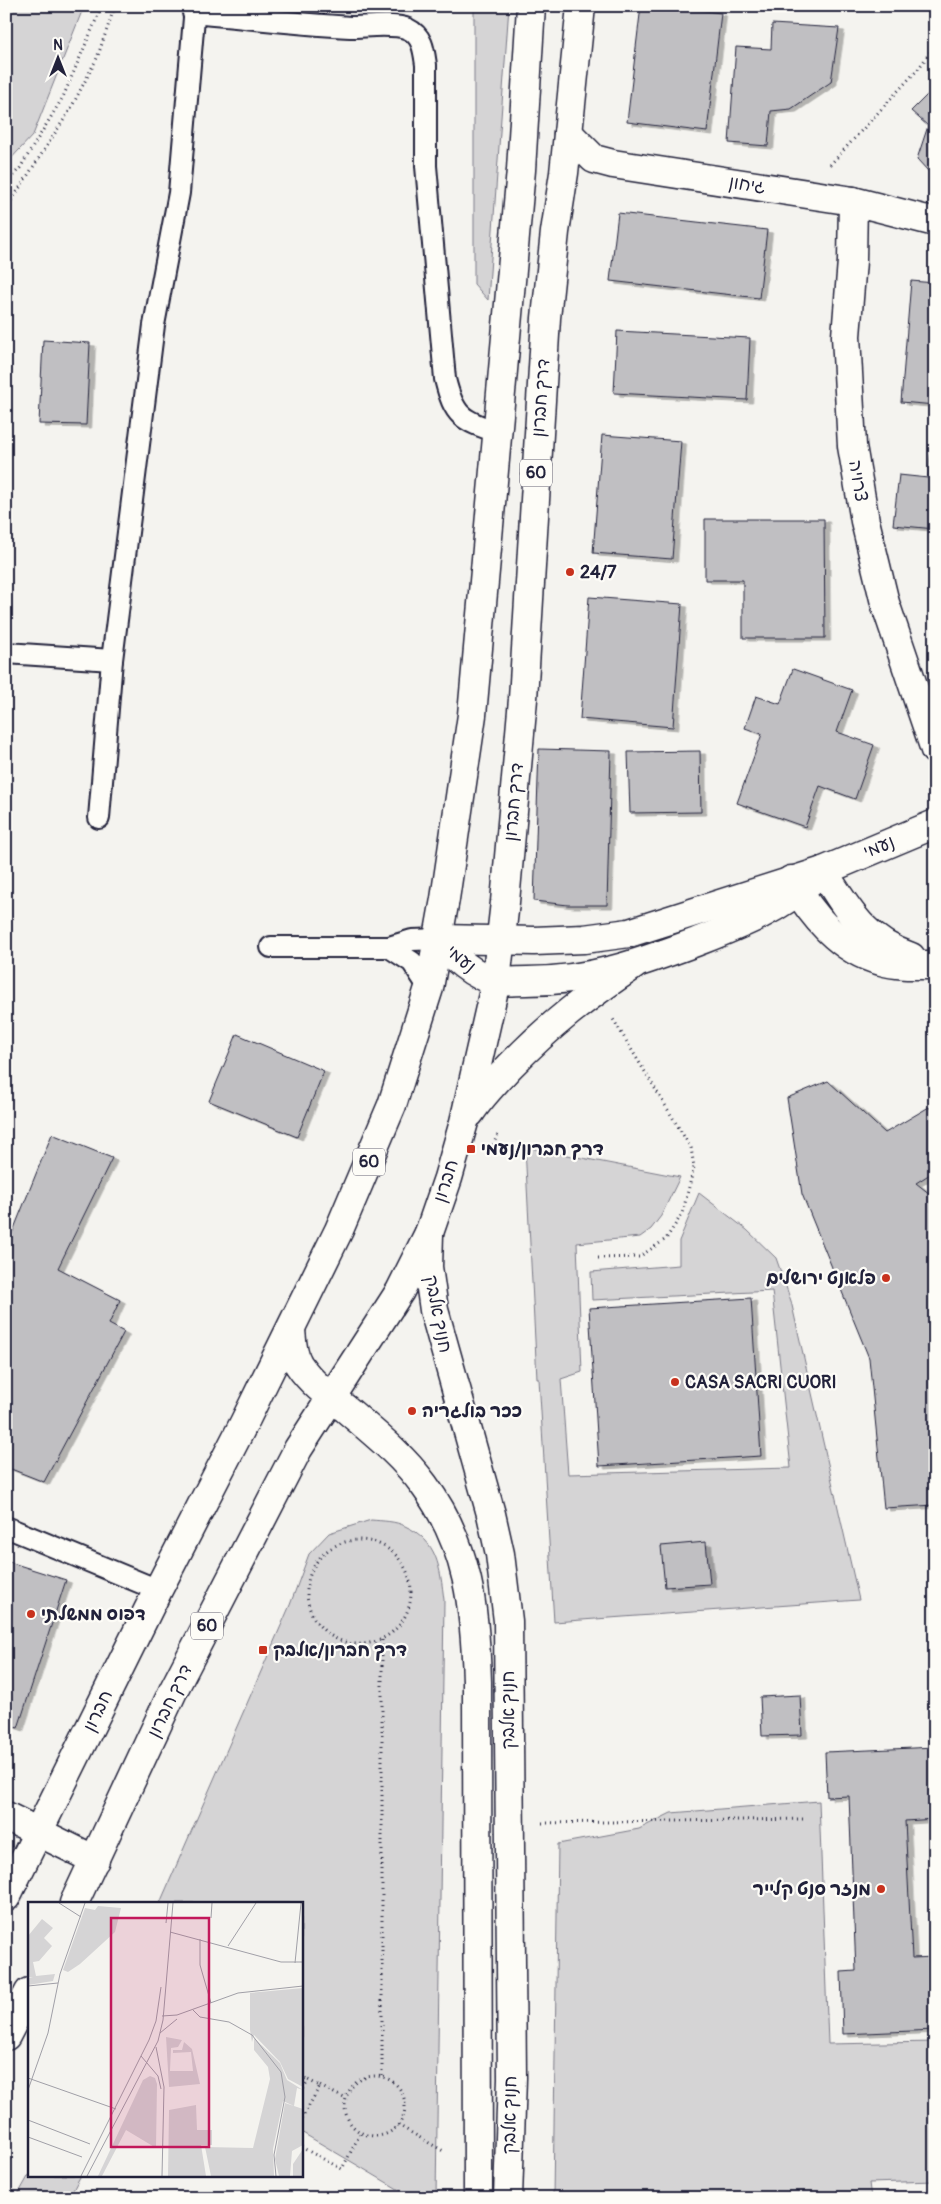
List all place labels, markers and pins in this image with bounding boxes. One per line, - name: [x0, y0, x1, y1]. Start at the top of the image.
- place label: 24/7: [580, 561, 617, 584]
- marker: 24/7: [564, 566, 576, 578]
- place label: דרך חברון/נעמי: [481, 1138, 604, 1161]
- marker: דרך חברון/נעמי: [465, 1143, 477, 1155]
- place label: פלאנט ירושלים: [766, 1267, 876, 1290]
- marker: פלאנט ירושלים: [880, 1272, 892, 1284]
- place label: CASA SACRI CUORI: [685, 1371, 837, 1394]
- marker: CASA SACRI CUORI: [669, 1376, 681, 1388]
- place label: ככר בולגריה: [422, 1400, 522, 1423]
- marker: ככר בולגריה: [406, 1405, 418, 1417]
- place label: דפוס ממשלתי: [41, 1603, 146, 1626]
- marker: דפוס ממשלתי: [25, 1608, 37, 1620]
- place label: דרך חברון/אלבק: [273, 1639, 407, 1662]
- marker: דרך חברון/אלבק: [257, 1644, 269, 1656]
- place label: מנזר סנט קלייר: [753, 1878, 871, 1901]
- marker: מנזר סנט קלייר: [875, 1883, 887, 1895]

